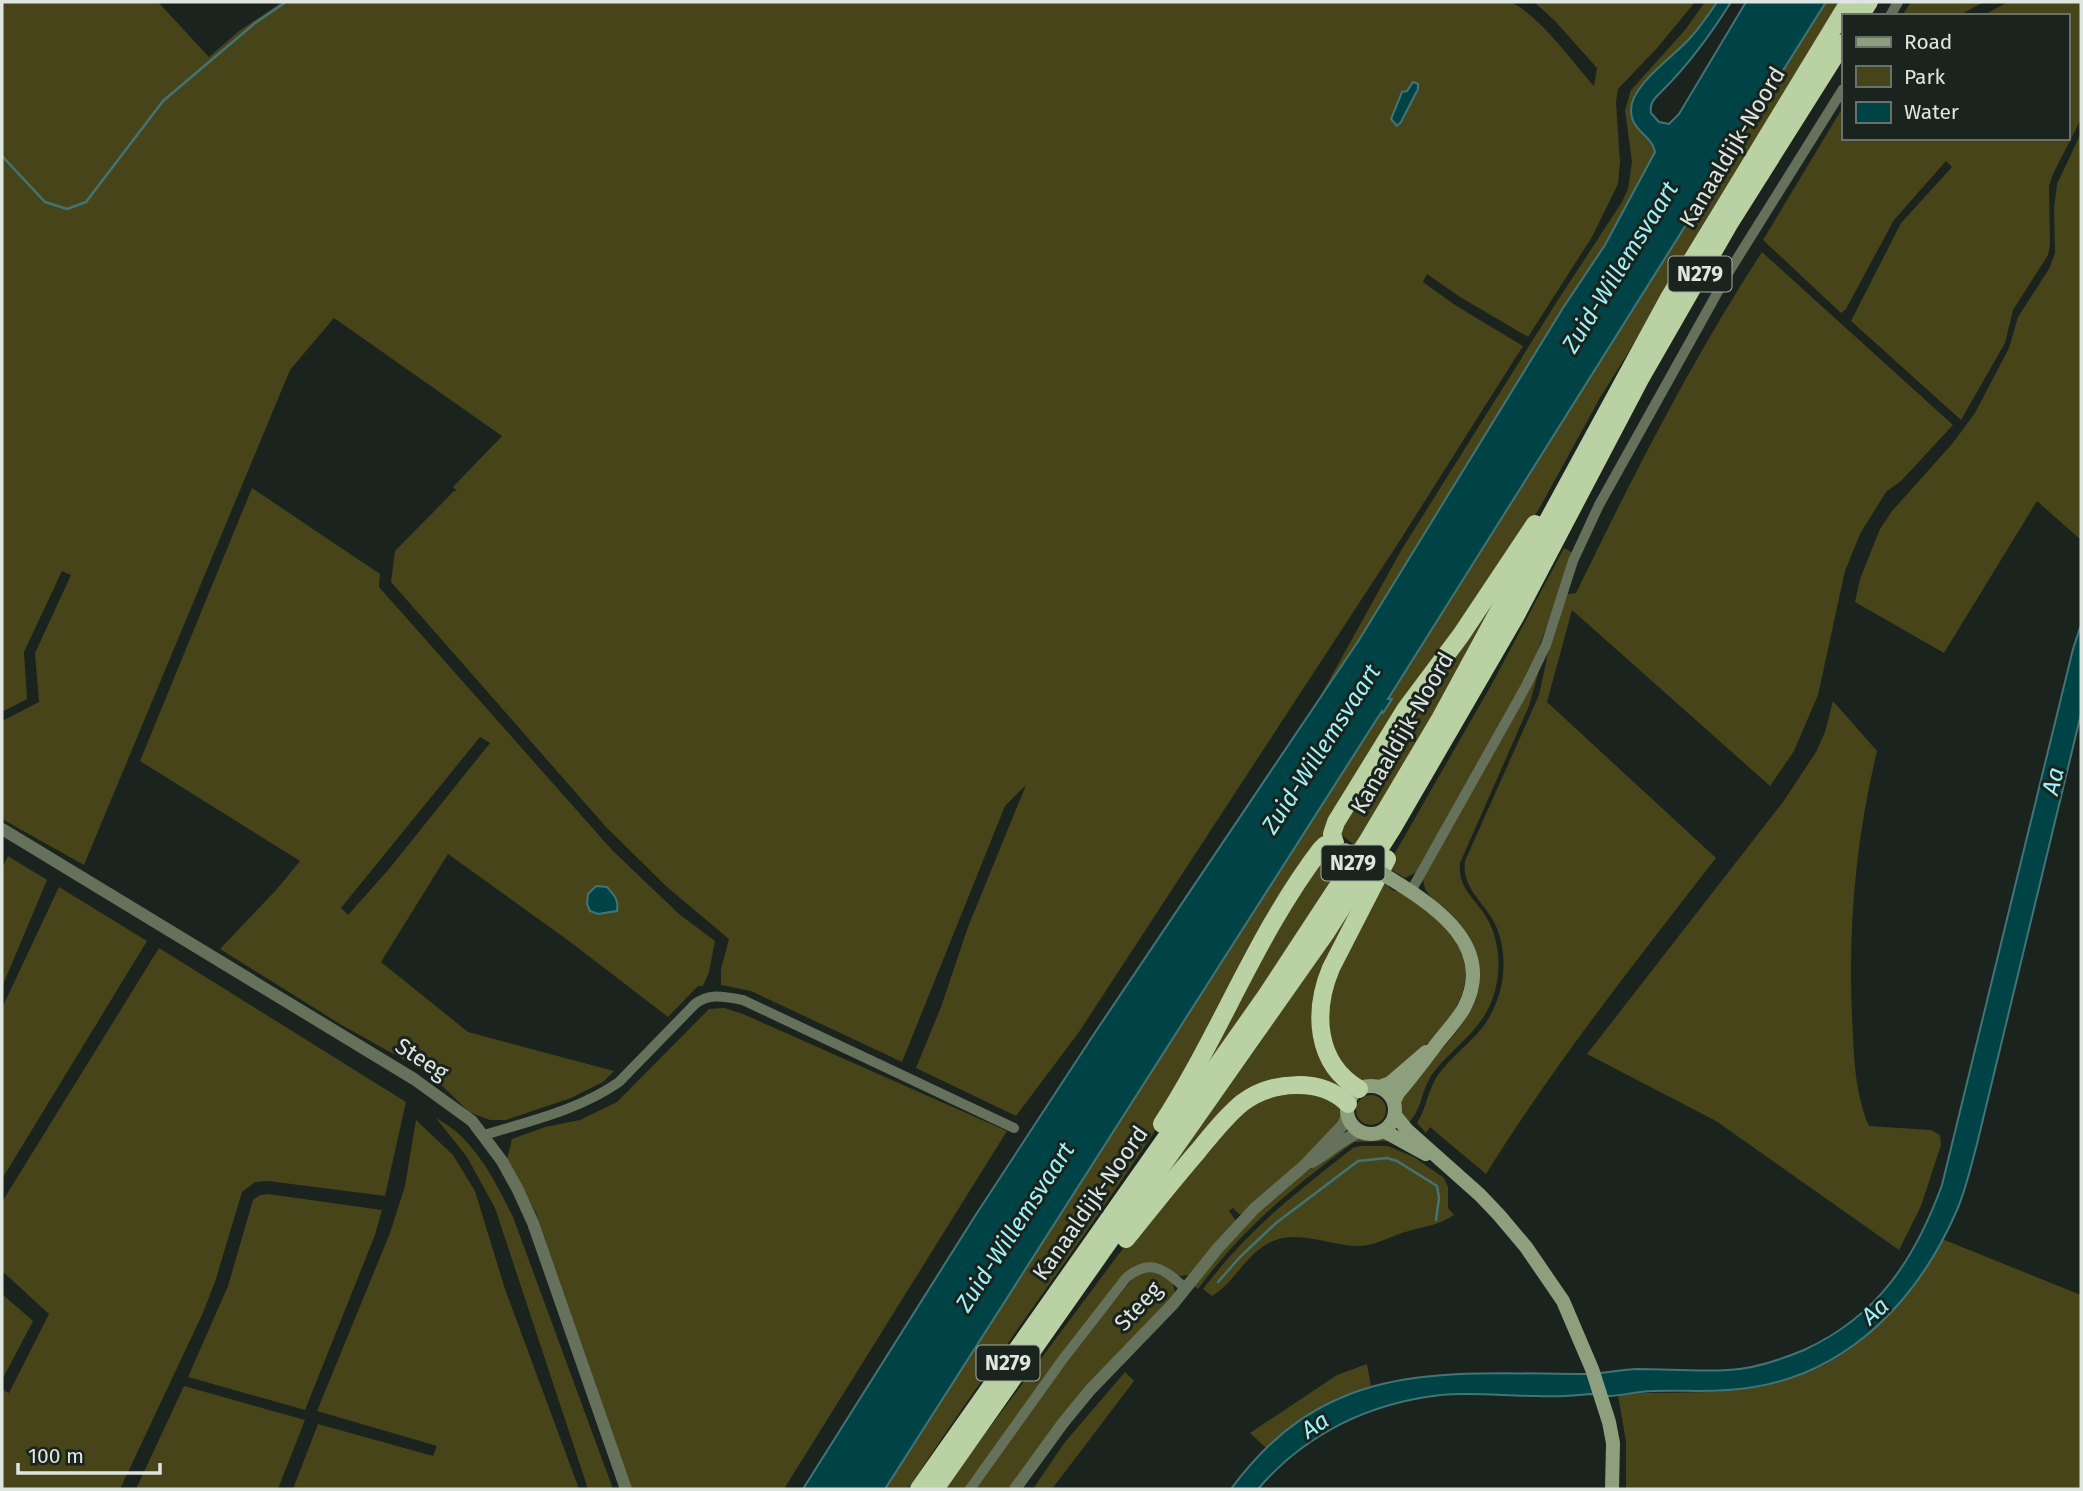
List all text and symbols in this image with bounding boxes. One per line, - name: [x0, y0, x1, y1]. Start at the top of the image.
- legend: [1842, 14, 2069, 140]
- text: Road: [1904, 29, 1952, 55]
- street label: Kanaaldijk-Noord: [1673, 62, 1791, 232]
- text: Park: [1904, 64, 1946, 90]
- text: Water: [1904, 99, 1959, 125]
- water label: Zuid-Willemsvaart: [1556, 176, 1684, 358]
- road number: N279: [1668, 256, 1732, 292]
- street label: Kanaaldijk-Noord: [1344, 647, 1460, 819]
- water label: Zuid-Willemsvaart: [1255, 659, 1386, 840]
- water label: Aa: [2036, 764, 2070, 799]
- road number: N279: [1322, 846, 1384, 880]
- street label: Steeg: [390, 1032, 454, 1086]
- street label: Kanaaldijk-Noord: [1026, 1120, 1154, 1286]
- water label: Zuid-Willemsvaart: [949, 1137, 1080, 1318]
- street label: Steeg: [1108, 1275, 1168, 1337]
- water label: Aa: [1855, 1291, 1894, 1331]
- road number: N279: [976, 1346, 1040, 1380]
- water label: Aa: [1295, 1406, 1334, 1445]
- scale bar: [18, 1432, 159, 1476]
- text: 100 m: [28, 1443, 84, 1469]

